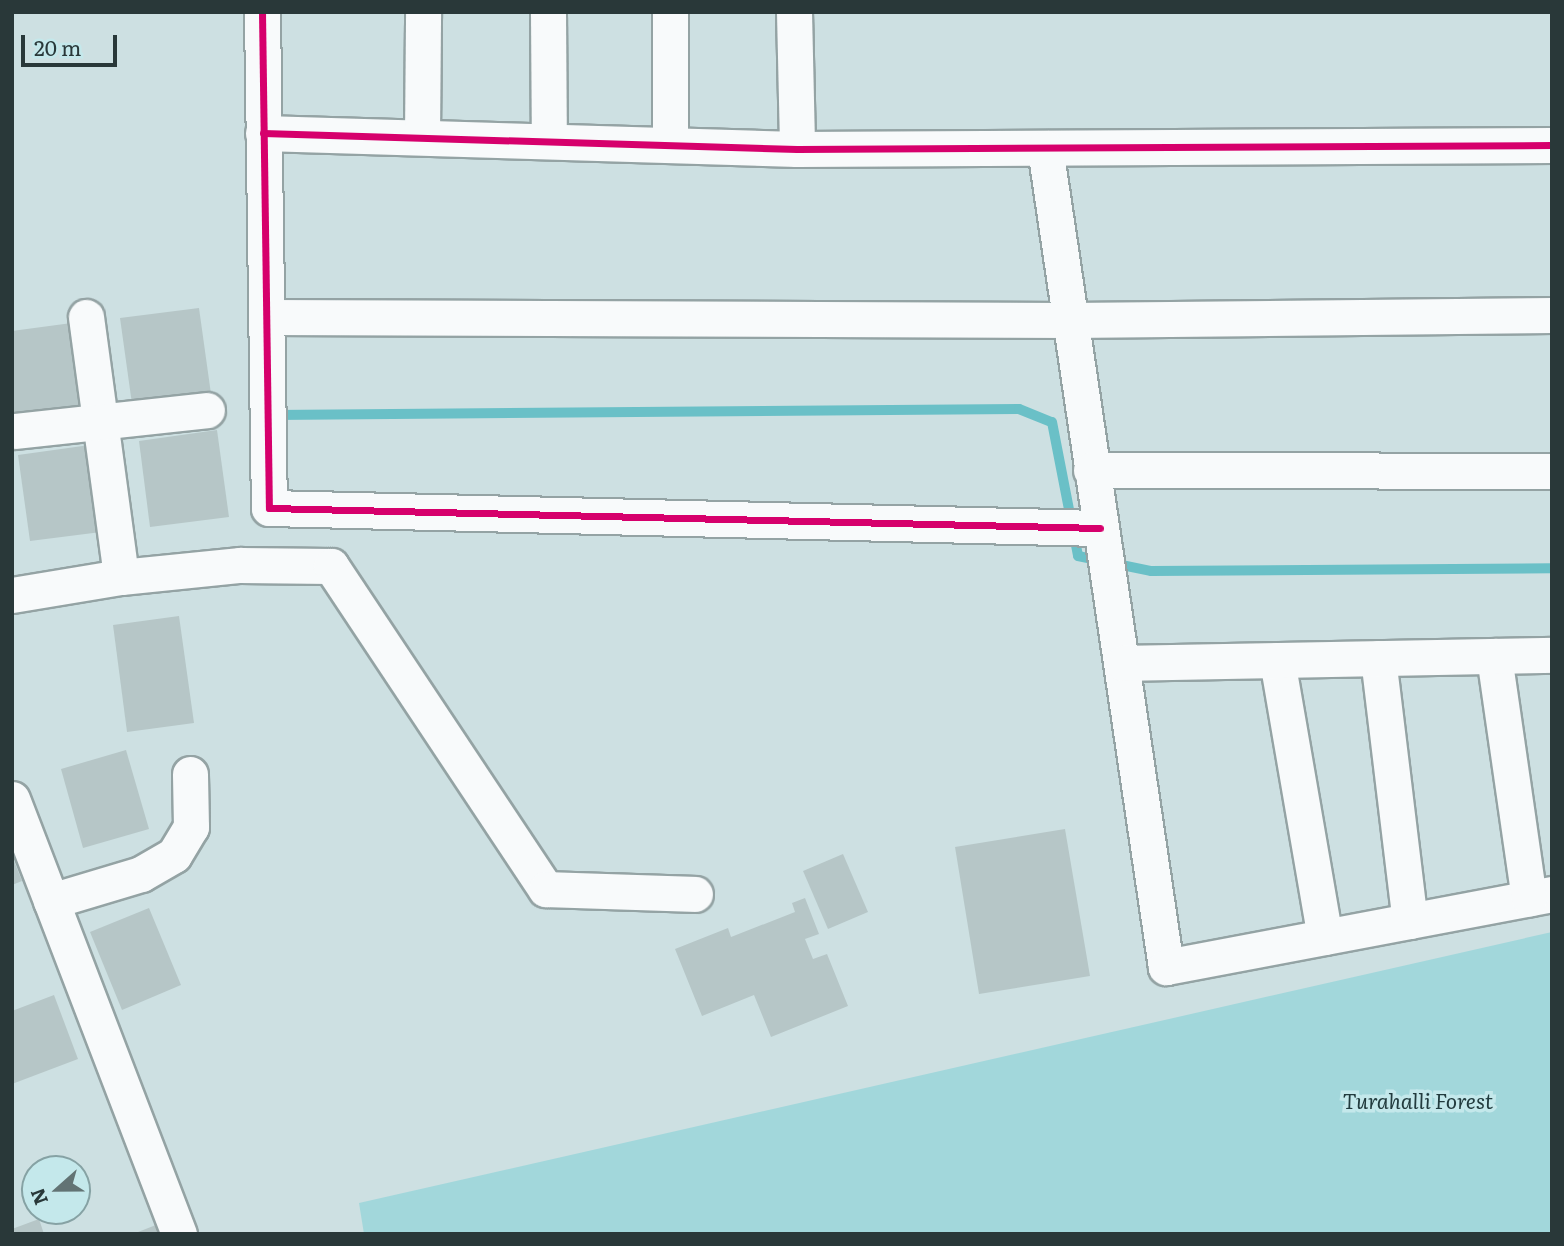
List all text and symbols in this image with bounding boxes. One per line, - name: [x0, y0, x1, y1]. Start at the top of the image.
- scale bar: [24, 21, 121, 65]
- text: 20 m: [34, 31, 81, 62]
- park label: Turahalli Forest: [1343, 1087, 1493, 1113]
- north arrow: [21, 1155, 91, 1225]
- text: N: [22, 1184, 54, 1209]

